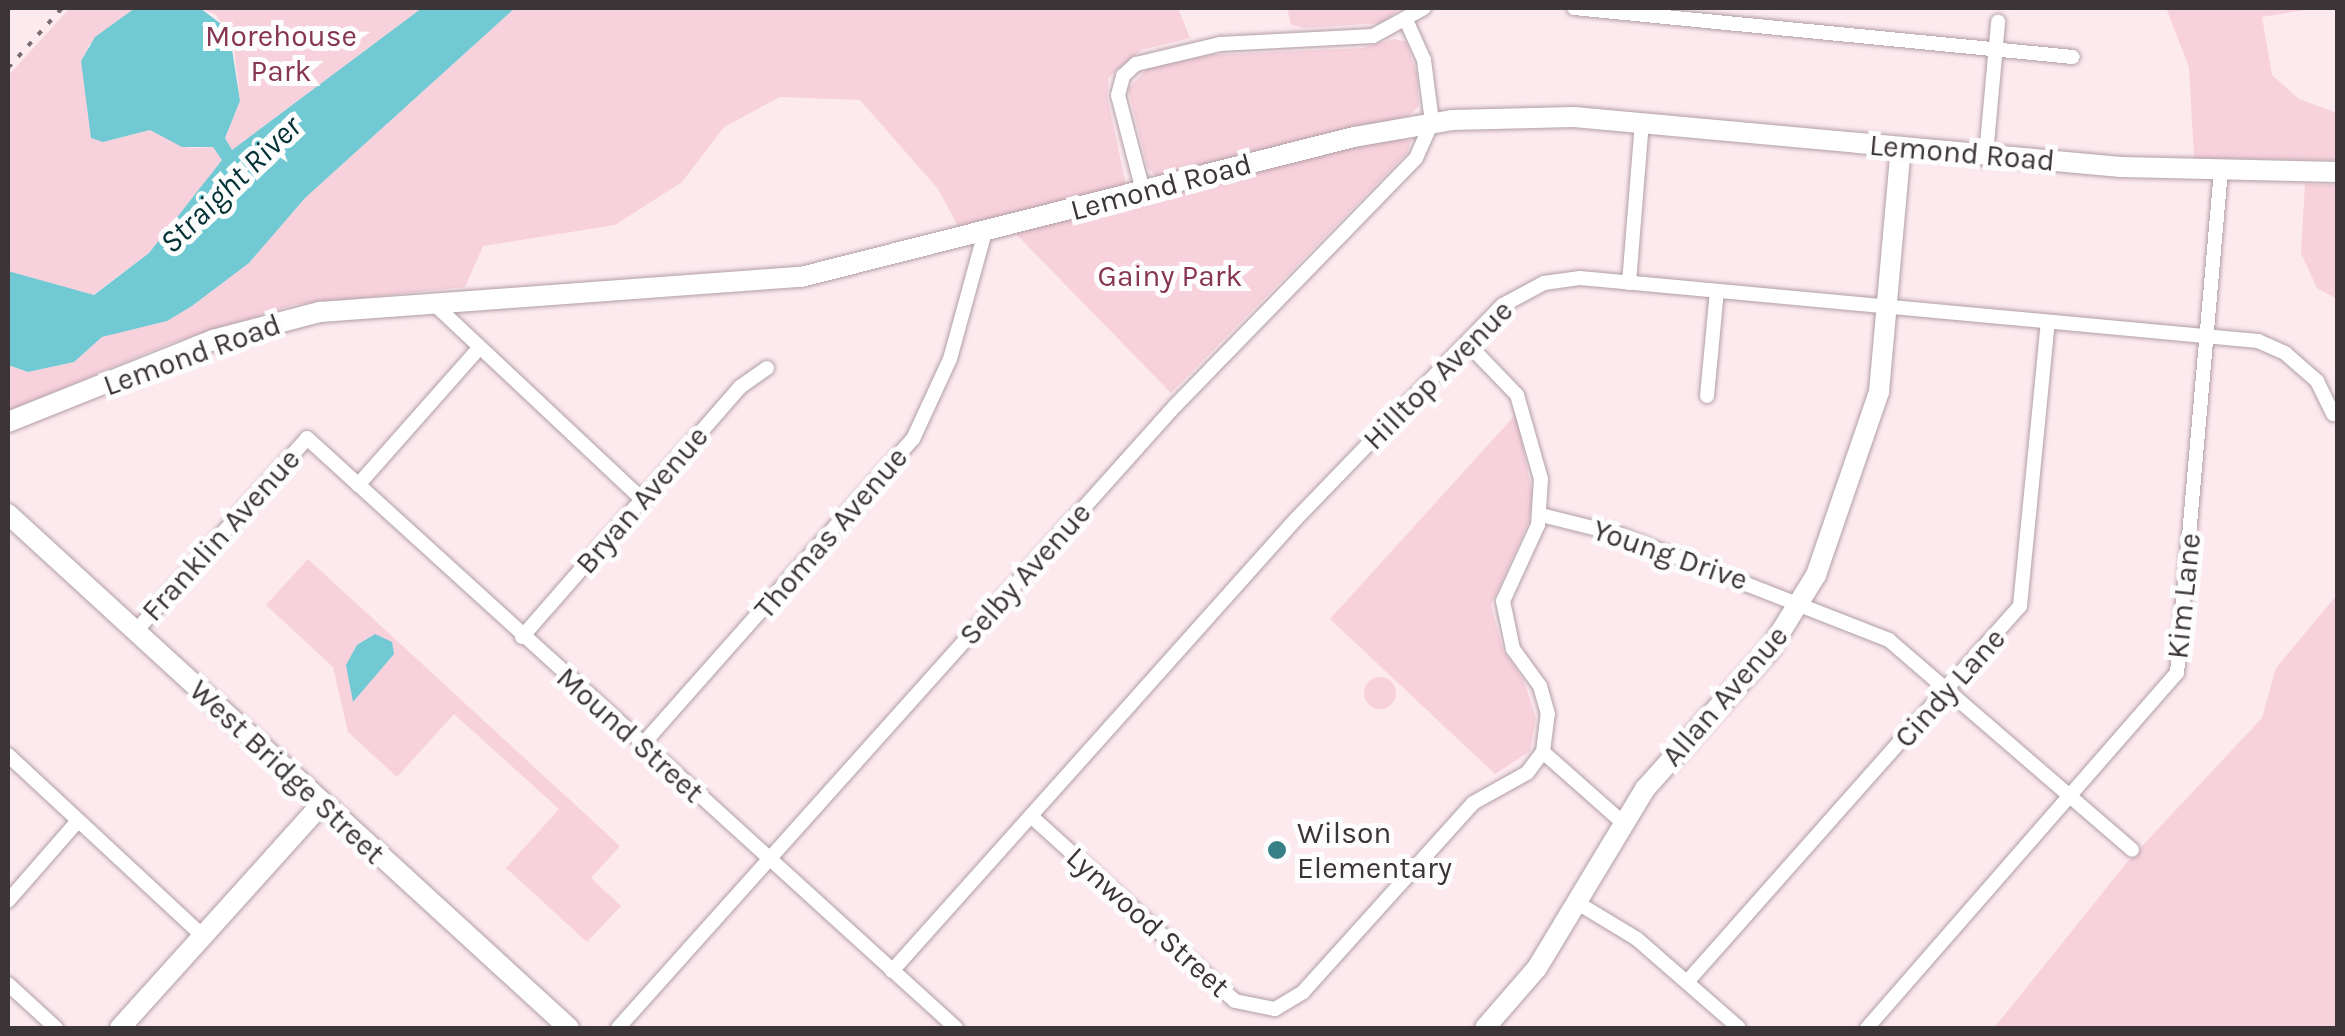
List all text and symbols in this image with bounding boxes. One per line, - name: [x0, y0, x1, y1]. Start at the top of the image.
- park label: Morehouse Park: [205, 18, 357, 88]
- water label: Straight River: [152, 108, 310, 262]
- street label: Lemond Road: [1868, 127, 2056, 179]
- street label: Lemond Road: [1067, 146, 1255, 228]
- park label: Gainy Park: [1098, 258, 1242, 294]
- street label: Hilltop Avenue: [1356, 293, 1520, 457]
- street label: Lemond Road: [98, 306, 286, 404]
- street label: Bryan Avenue: [568, 419, 716, 581]
- street label: Thomas Avenue: [747, 440, 915, 626]
- street label: Franklin Avenue: [134, 441, 308, 629]
- street label: Selby Avenue: [952, 495, 1098, 653]
- street label: Young Drive: [1588, 512, 1752, 598]
- street label: Kim Lane: [2159, 531, 2209, 661]
- street label: Allan Avenue: [1654, 618, 1796, 774]
- street label: Cindy Lane: [1887, 621, 2013, 755]
- street label: Mound Street: [549, 660, 711, 810]
- street label: West Bridge Street: [182, 672, 392, 872]
- place label: Wilson Elementary: [1297, 815, 1452, 886]
- street label: Lynwood Street: [1059, 839, 1237, 1005]
- marker: Wilson Elementary: [1266, 839, 1288, 861]

